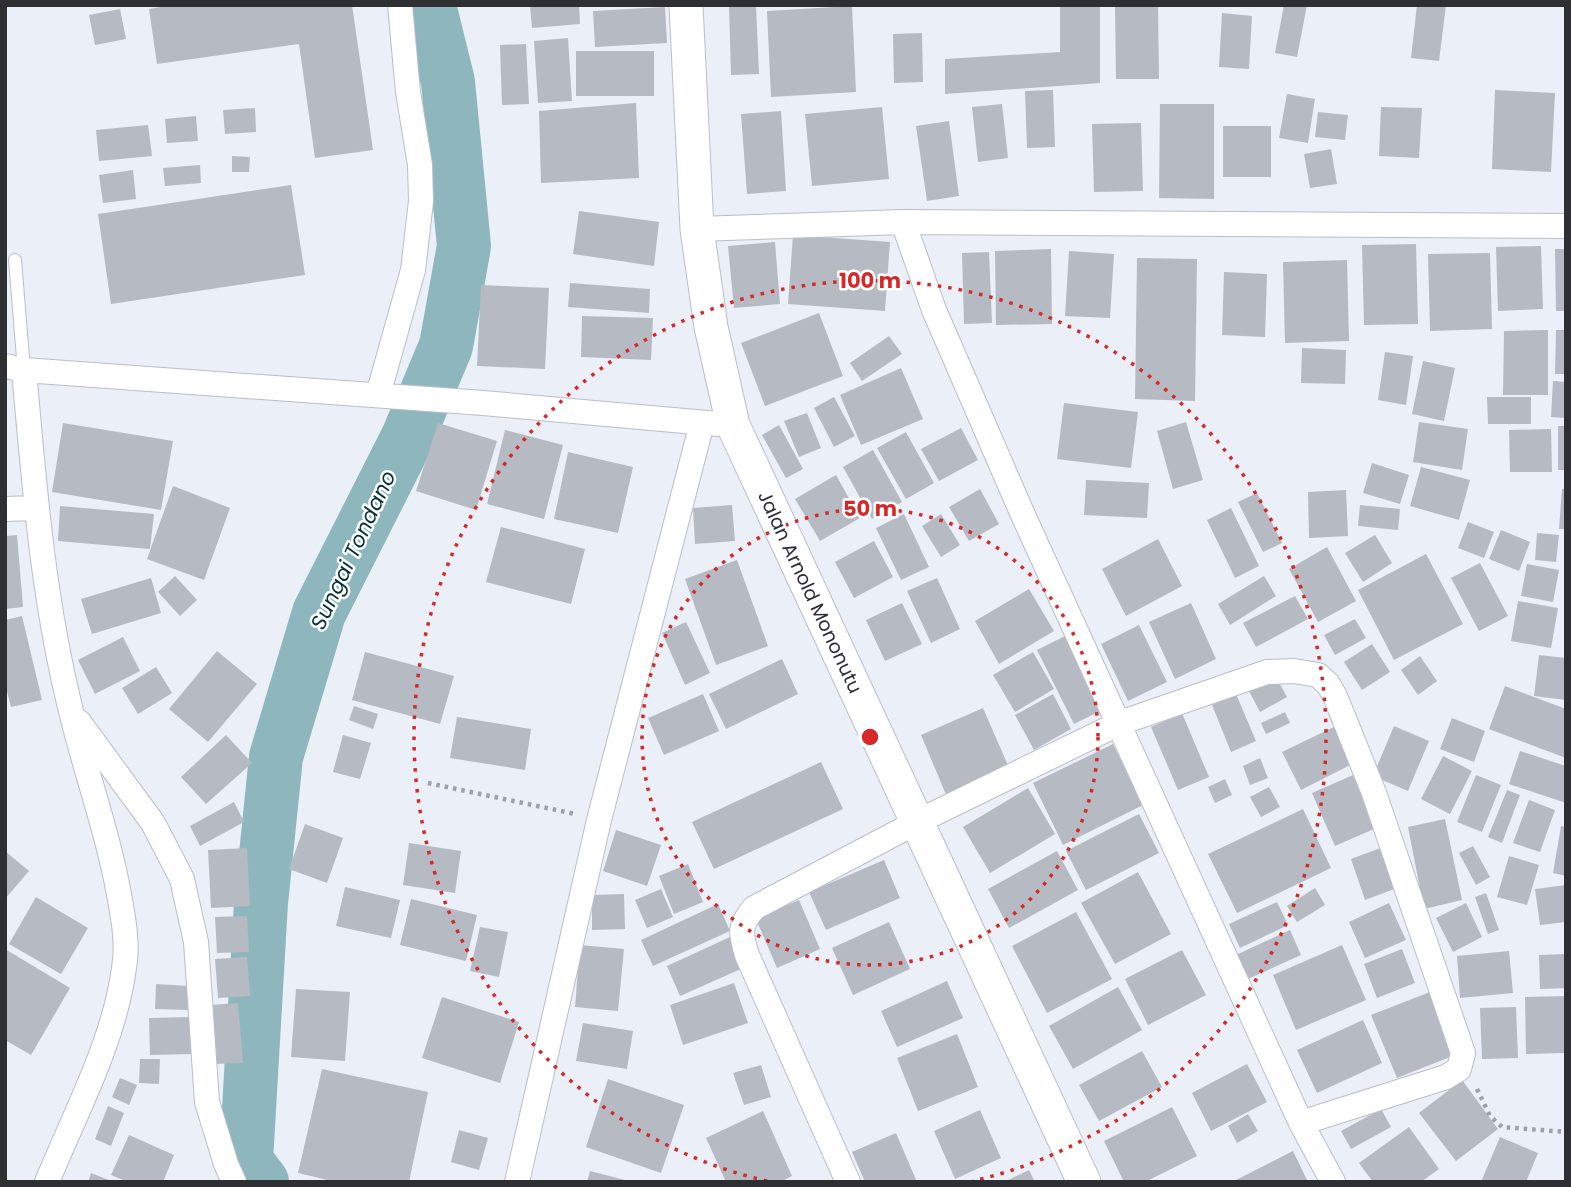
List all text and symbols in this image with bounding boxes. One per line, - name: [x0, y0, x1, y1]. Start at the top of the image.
- text: 100 m: [839, 266, 901, 295]
- water label: Sungai Tondano: [303, 466, 403, 634]
- street label: Jalan Arnold Mononutu: [751, 486, 869, 698]
- text: 50 m: [843, 494, 897, 523]
- centre of rings: [858, 725, 882, 749]

